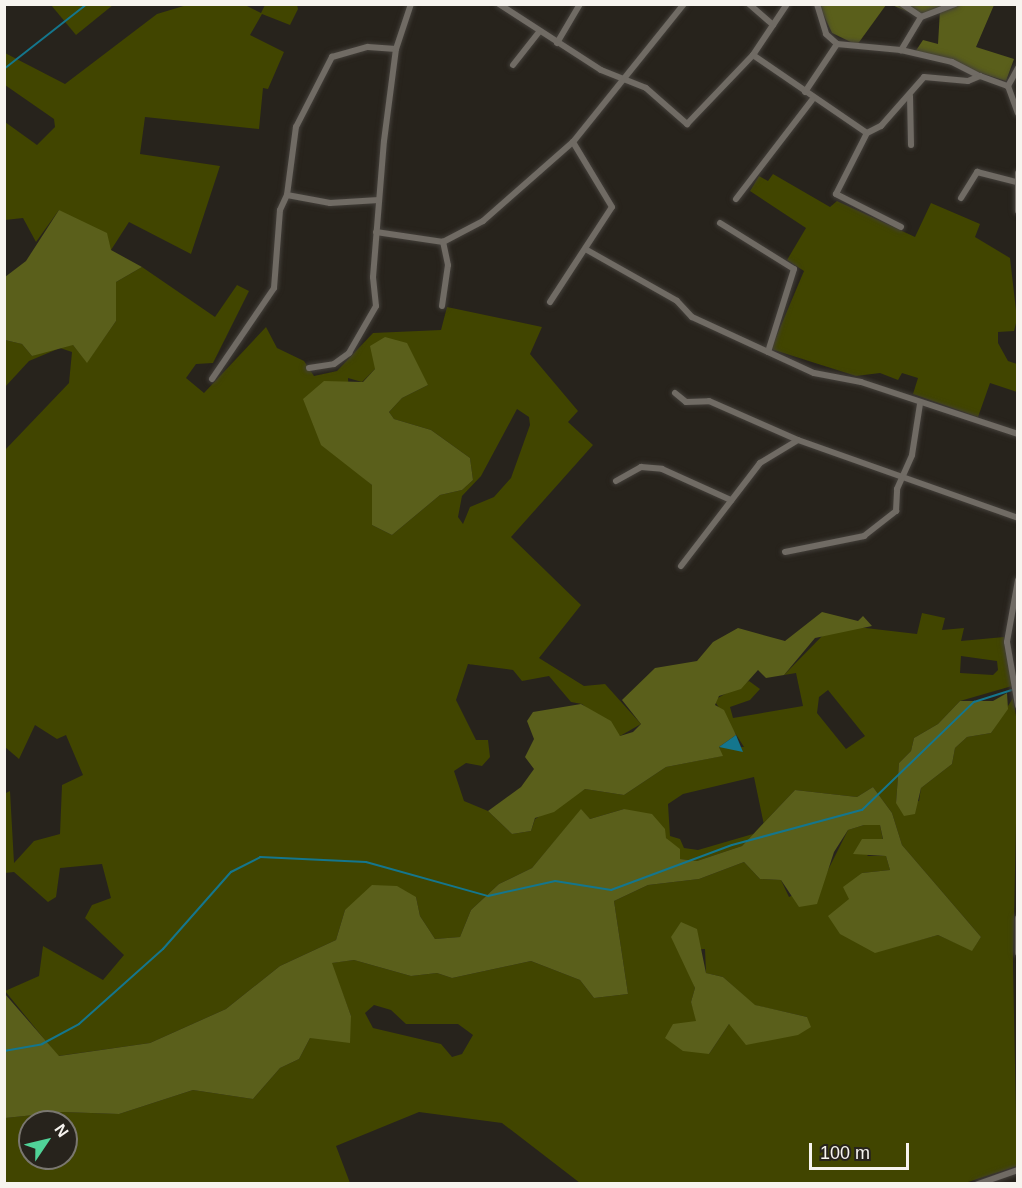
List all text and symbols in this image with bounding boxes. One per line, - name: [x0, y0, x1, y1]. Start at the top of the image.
- north arrow: [18, 1110, 78, 1170]
- text: N: [51, 1121, 72, 1140]
- scale bar: [812, 1131, 912, 1169]
- text: 100 m: [820, 1143, 870, 1163]

